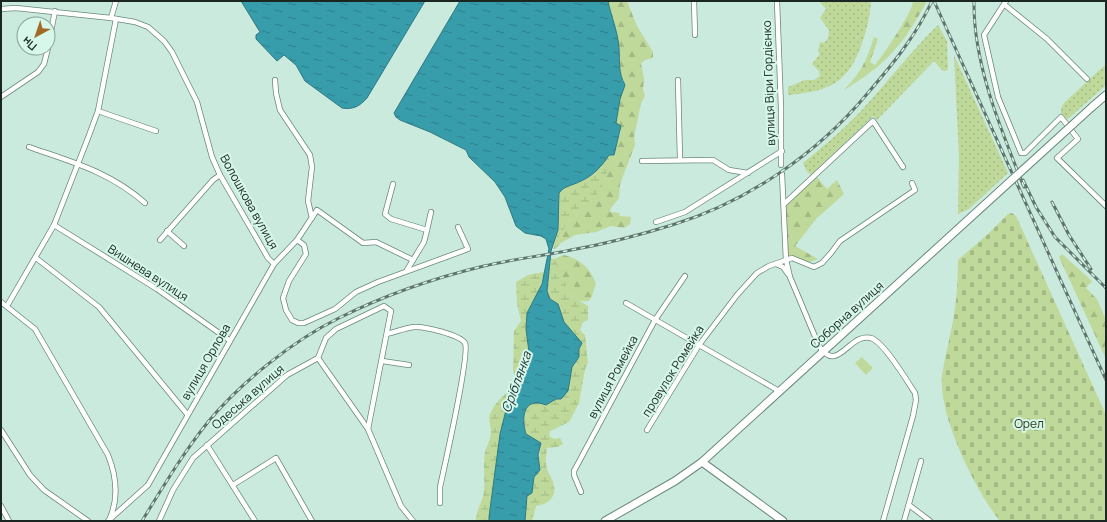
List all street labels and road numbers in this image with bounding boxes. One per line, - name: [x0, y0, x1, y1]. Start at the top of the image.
- street label: вулиця Віри Гордієнко: [758, 20, 779, 146]
- street label: Волошкова вулиця: [216, 151, 283, 252]
- street label: Вишнева вулиця: [105, 240, 192, 305]
- street label: Соборна вулиця: [806, 277, 887, 352]
- street label: вулиця Орлова: [177, 320, 234, 403]
- street label: провулок Ромейка: [638, 322, 708, 420]
- street label: вулиця Ромейка: [584, 332, 642, 421]
- street label: Одеська вулиця: [208, 360, 288, 433]

